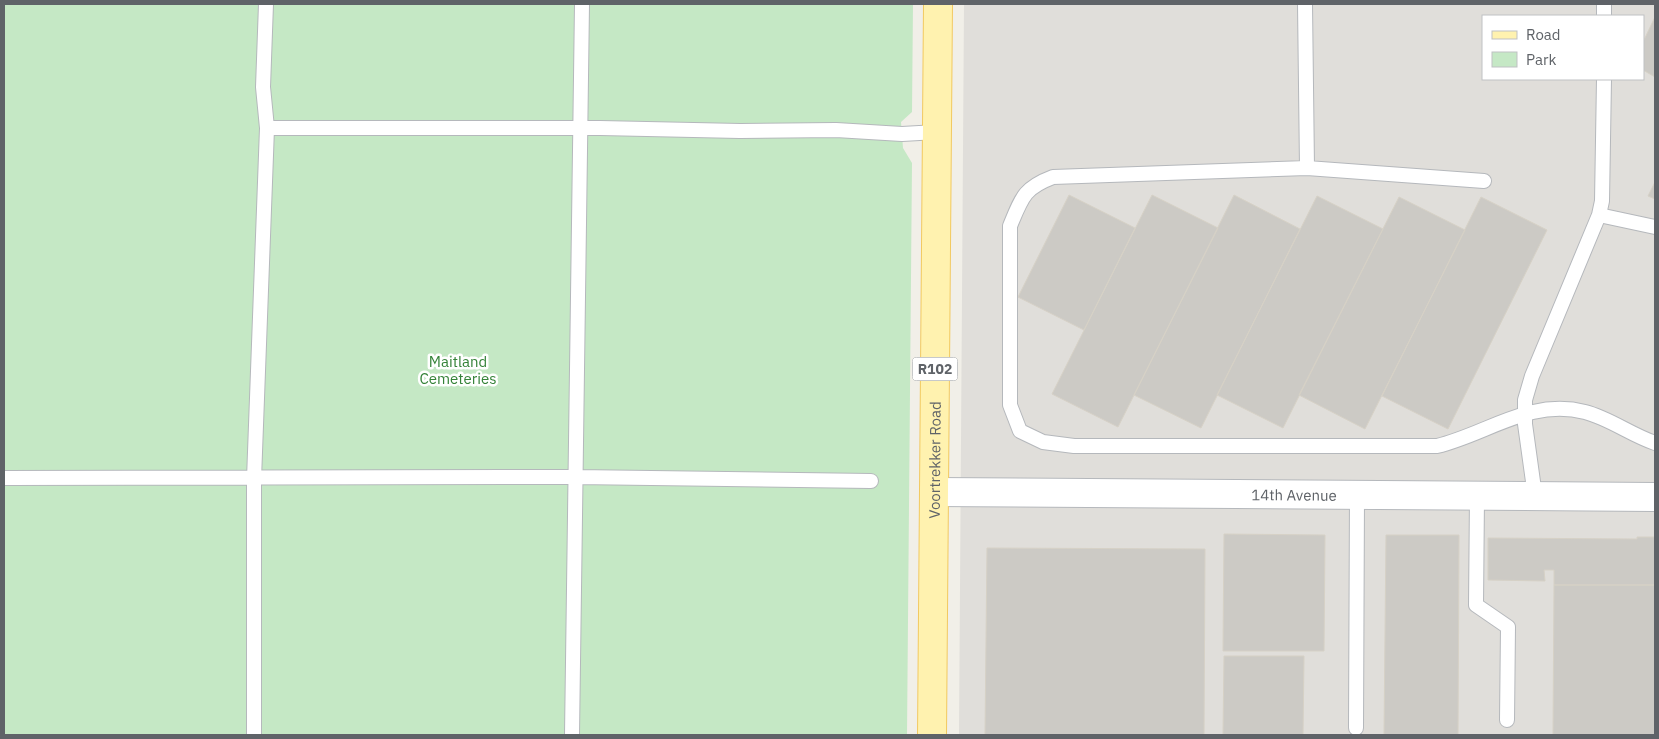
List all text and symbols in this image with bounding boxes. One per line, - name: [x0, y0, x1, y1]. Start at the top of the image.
- legend: [1482, 15, 1644, 80]
- text: Road: [1526, 25, 1561, 44]
- text: Park: [1526, 50, 1556, 69]
- park label: Maitland Cemeteries: [419, 352, 497, 388]
- road number: R102: [912, 358, 958, 380]
- street label: Voortrekker Road: [924, 401, 944, 519]
- street label: 14th Avenue: [1251, 485, 1337, 504]

